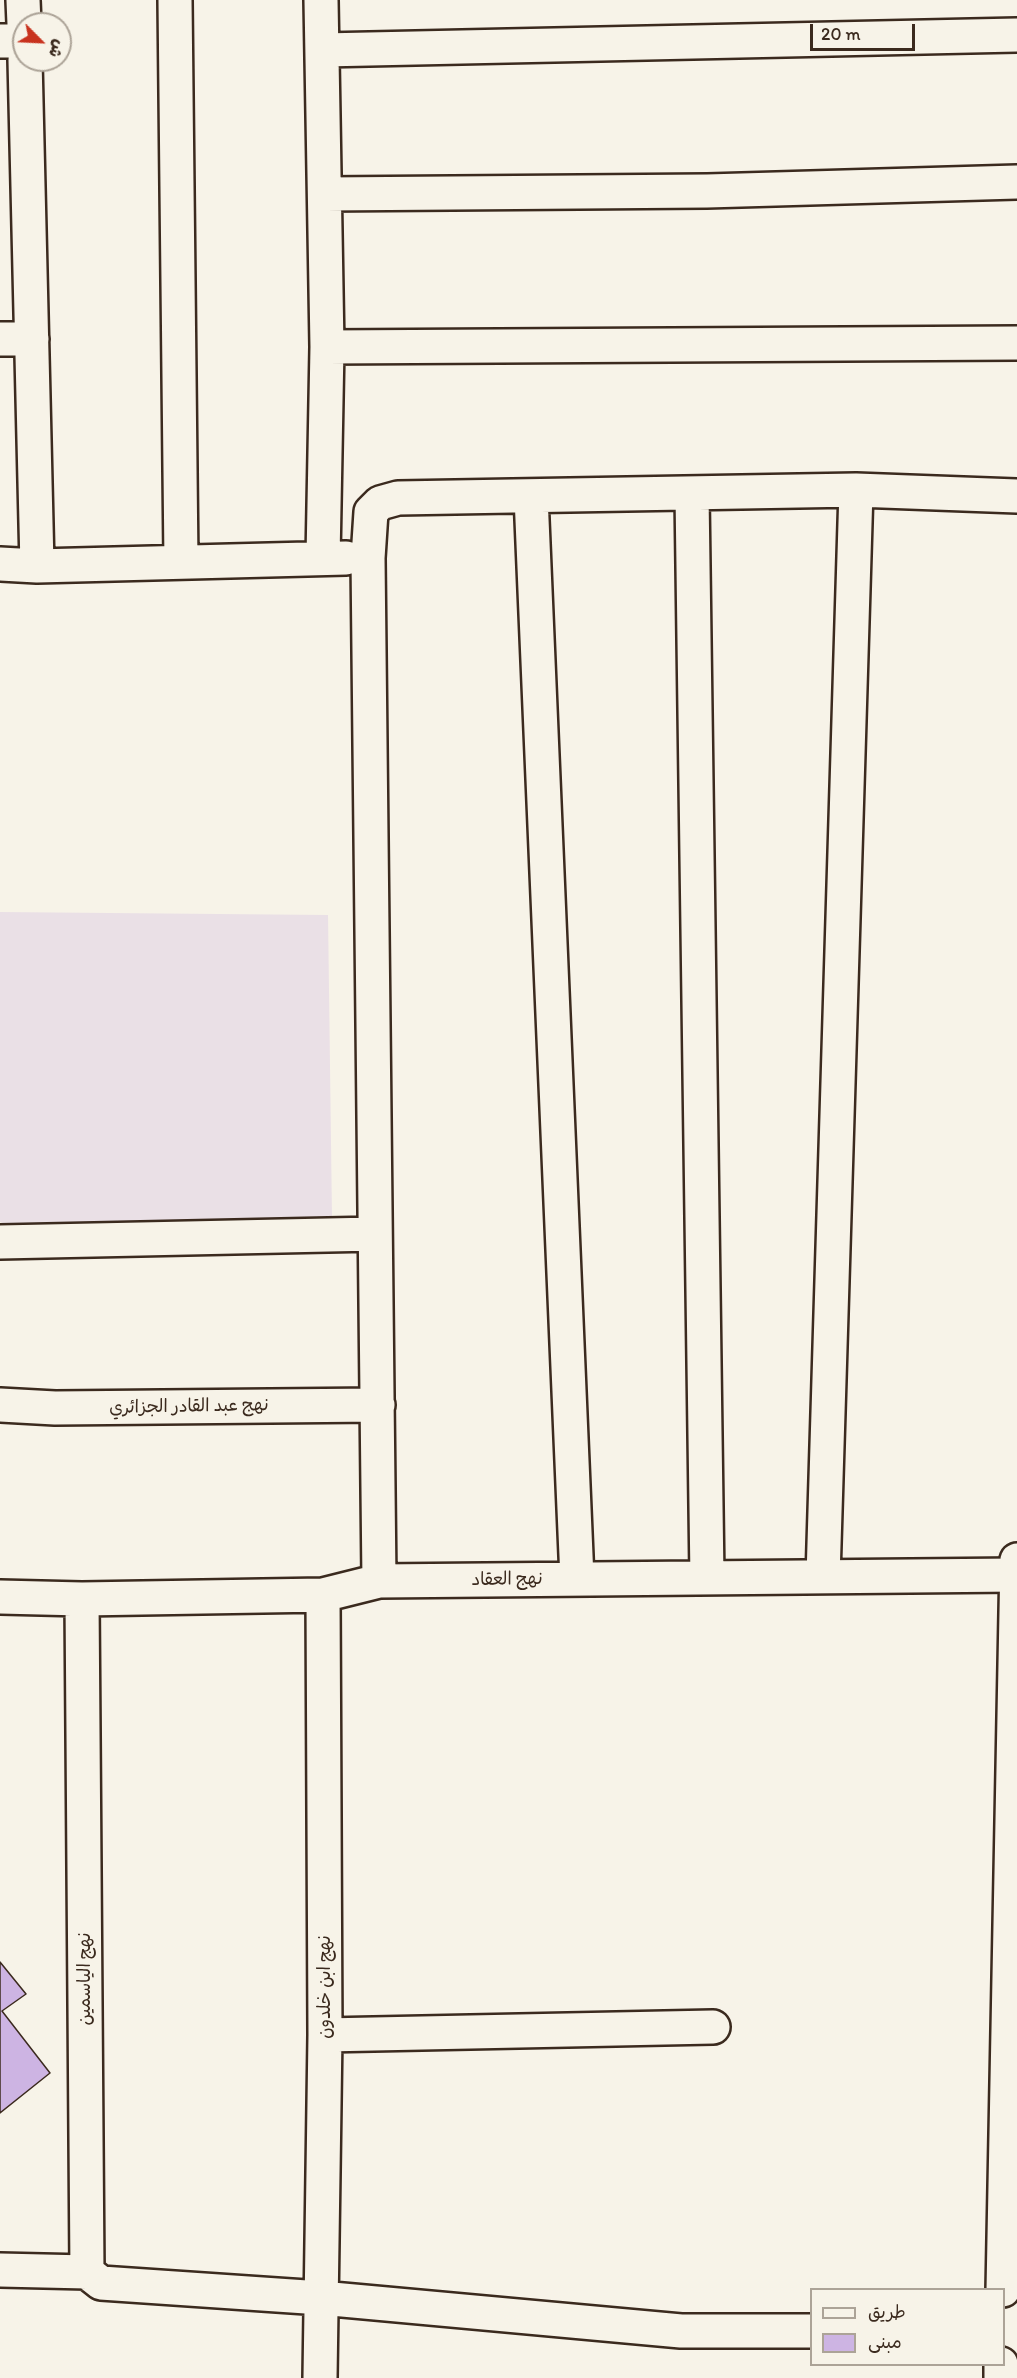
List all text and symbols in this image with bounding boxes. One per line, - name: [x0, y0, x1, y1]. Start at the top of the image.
- north arrow: [12, 12, 72, 72]
- scale bar: [813, 12, 918, 50]
- text: 20 m: [821, 23, 861, 45]
- text: ش: [45, 37, 69, 61]
- street label: نهج عبد القادر الجزائري: [109, 1395, 269, 1419]
- street label: نهج العقاد: [471, 1569, 543, 1591]
- street label: نهج الياسمين: [74, 1932, 96, 2026]
- street label: نهج ابن خلدون: [314, 1935, 336, 2039]
- legend: [810, 2288, 1005, 2366]
- text: طريق: [868, 2301, 906, 2323]
- text: مبنى: [868, 2331, 902, 2353]

